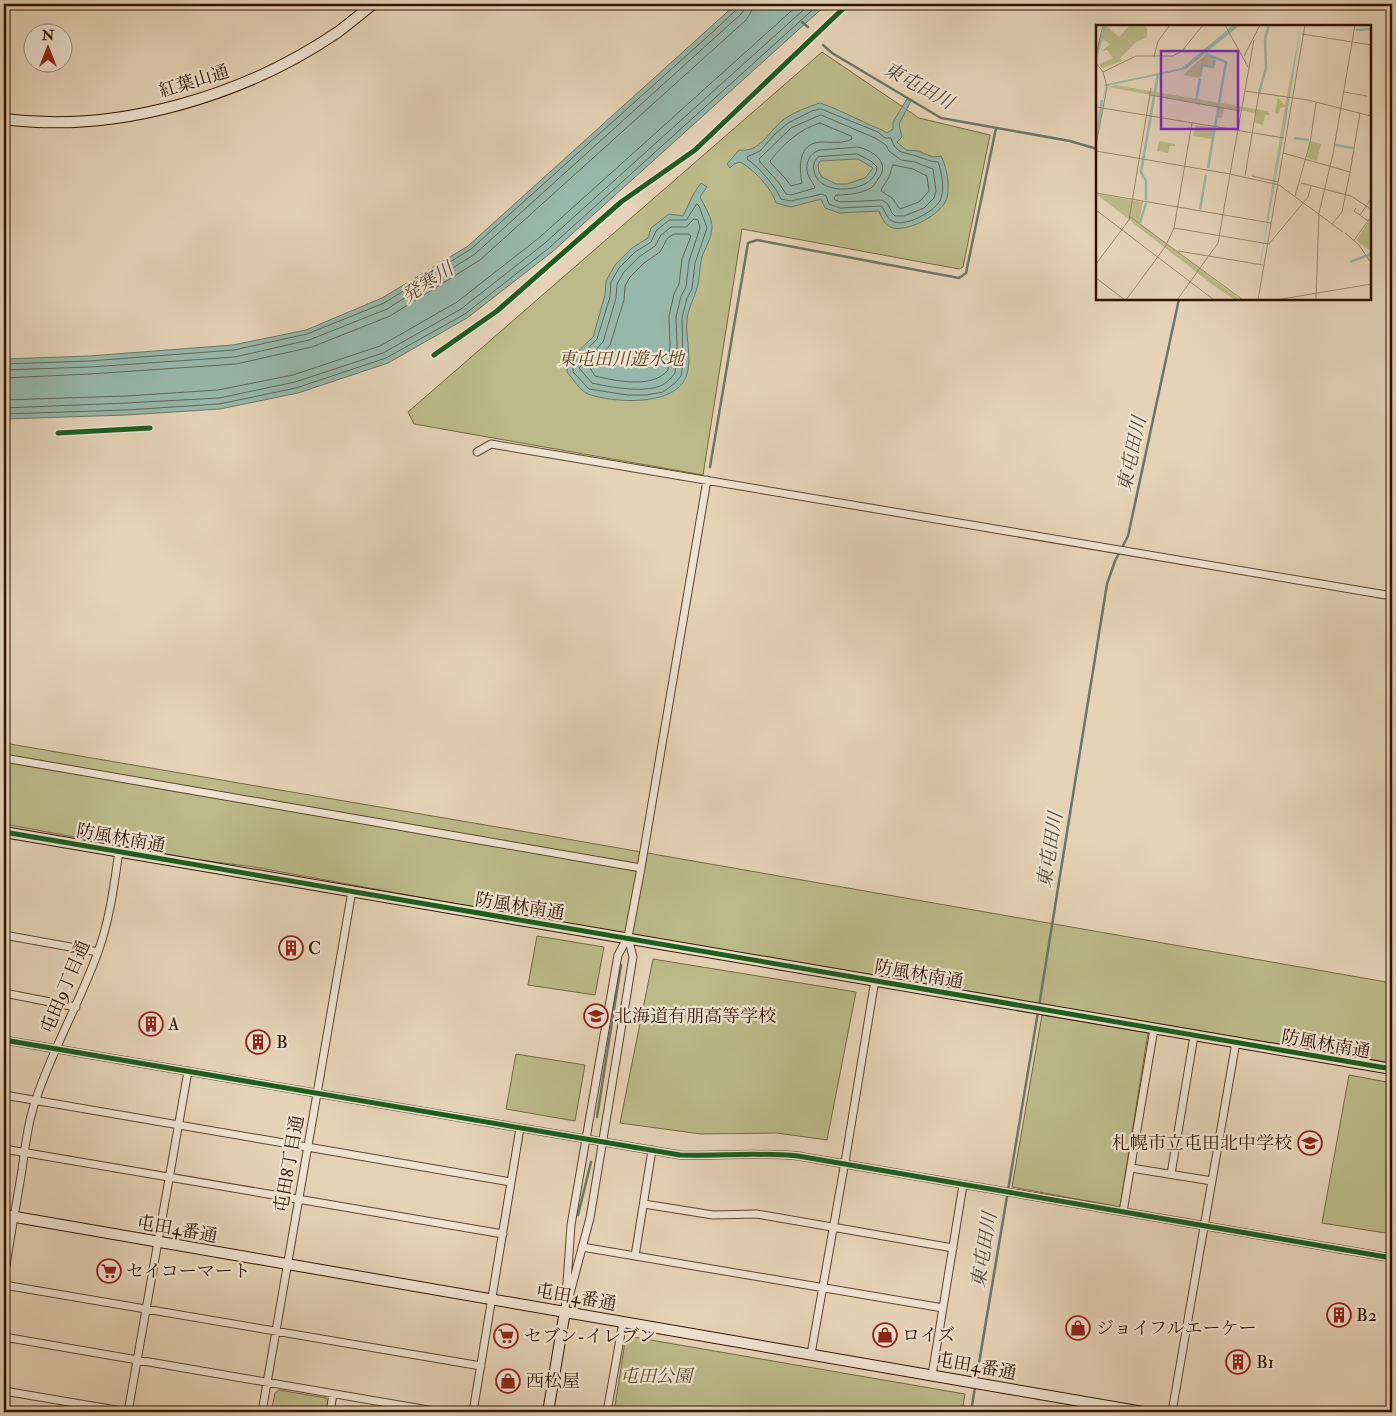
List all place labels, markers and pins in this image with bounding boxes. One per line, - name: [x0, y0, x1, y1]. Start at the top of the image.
- building icon: C: [278, 935, 304, 961]
- place label: C: [308, 937, 321, 960]
- school or university icon: 北海道有朋高等学校: [583, 1003, 609, 1029]
- place label: 北海道有朋高等学校: [614, 1005, 776, 1028]
- building icon: A: [138, 1011, 164, 1037]
- place label: A: [167, 1013, 180, 1036]
- building icon: B: [245, 1029, 271, 1055]
- place label: B: [276, 1031, 288, 1054]
- school or university icon: 札幌市立屯田北中学校: [1297, 1130, 1323, 1156]
- place label: 札幌市立屯田北中学校: [1112, 1132, 1292, 1155]
- supermarket icon: セイコーマート: [96, 1258, 122, 1284]
- place label: セイコーマート: [126, 1260, 251, 1283]
- building icon: B2: [1326, 1302, 1352, 1328]
- place label: B2: [1356, 1304, 1377, 1327]
- shop icon: ジョイフルエーケー: [1065, 1315, 1091, 1341]
- place label: ジョイフルエーケー: [1096, 1317, 1256, 1340]
- shop icon: ロイズ: [872, 1322, 898, 1348]
- supermarket icon: セブン-イレブン: [493, 1323, 519, 1349]
- place label: ロイズ: [902, 1324, 955, 1347]
- place label: セブン-イレブン: [524, 1325, 656, 1348]
- building icon: B1: [1225, 1349, 1251, 1375]
- place label: B1: [1256, 1351, 1274, 1374]
- shop icon: 西松屋: [495, 1368, 521, 1394]
- place label: 西松屋: [526, 1370, 580, 1393]

